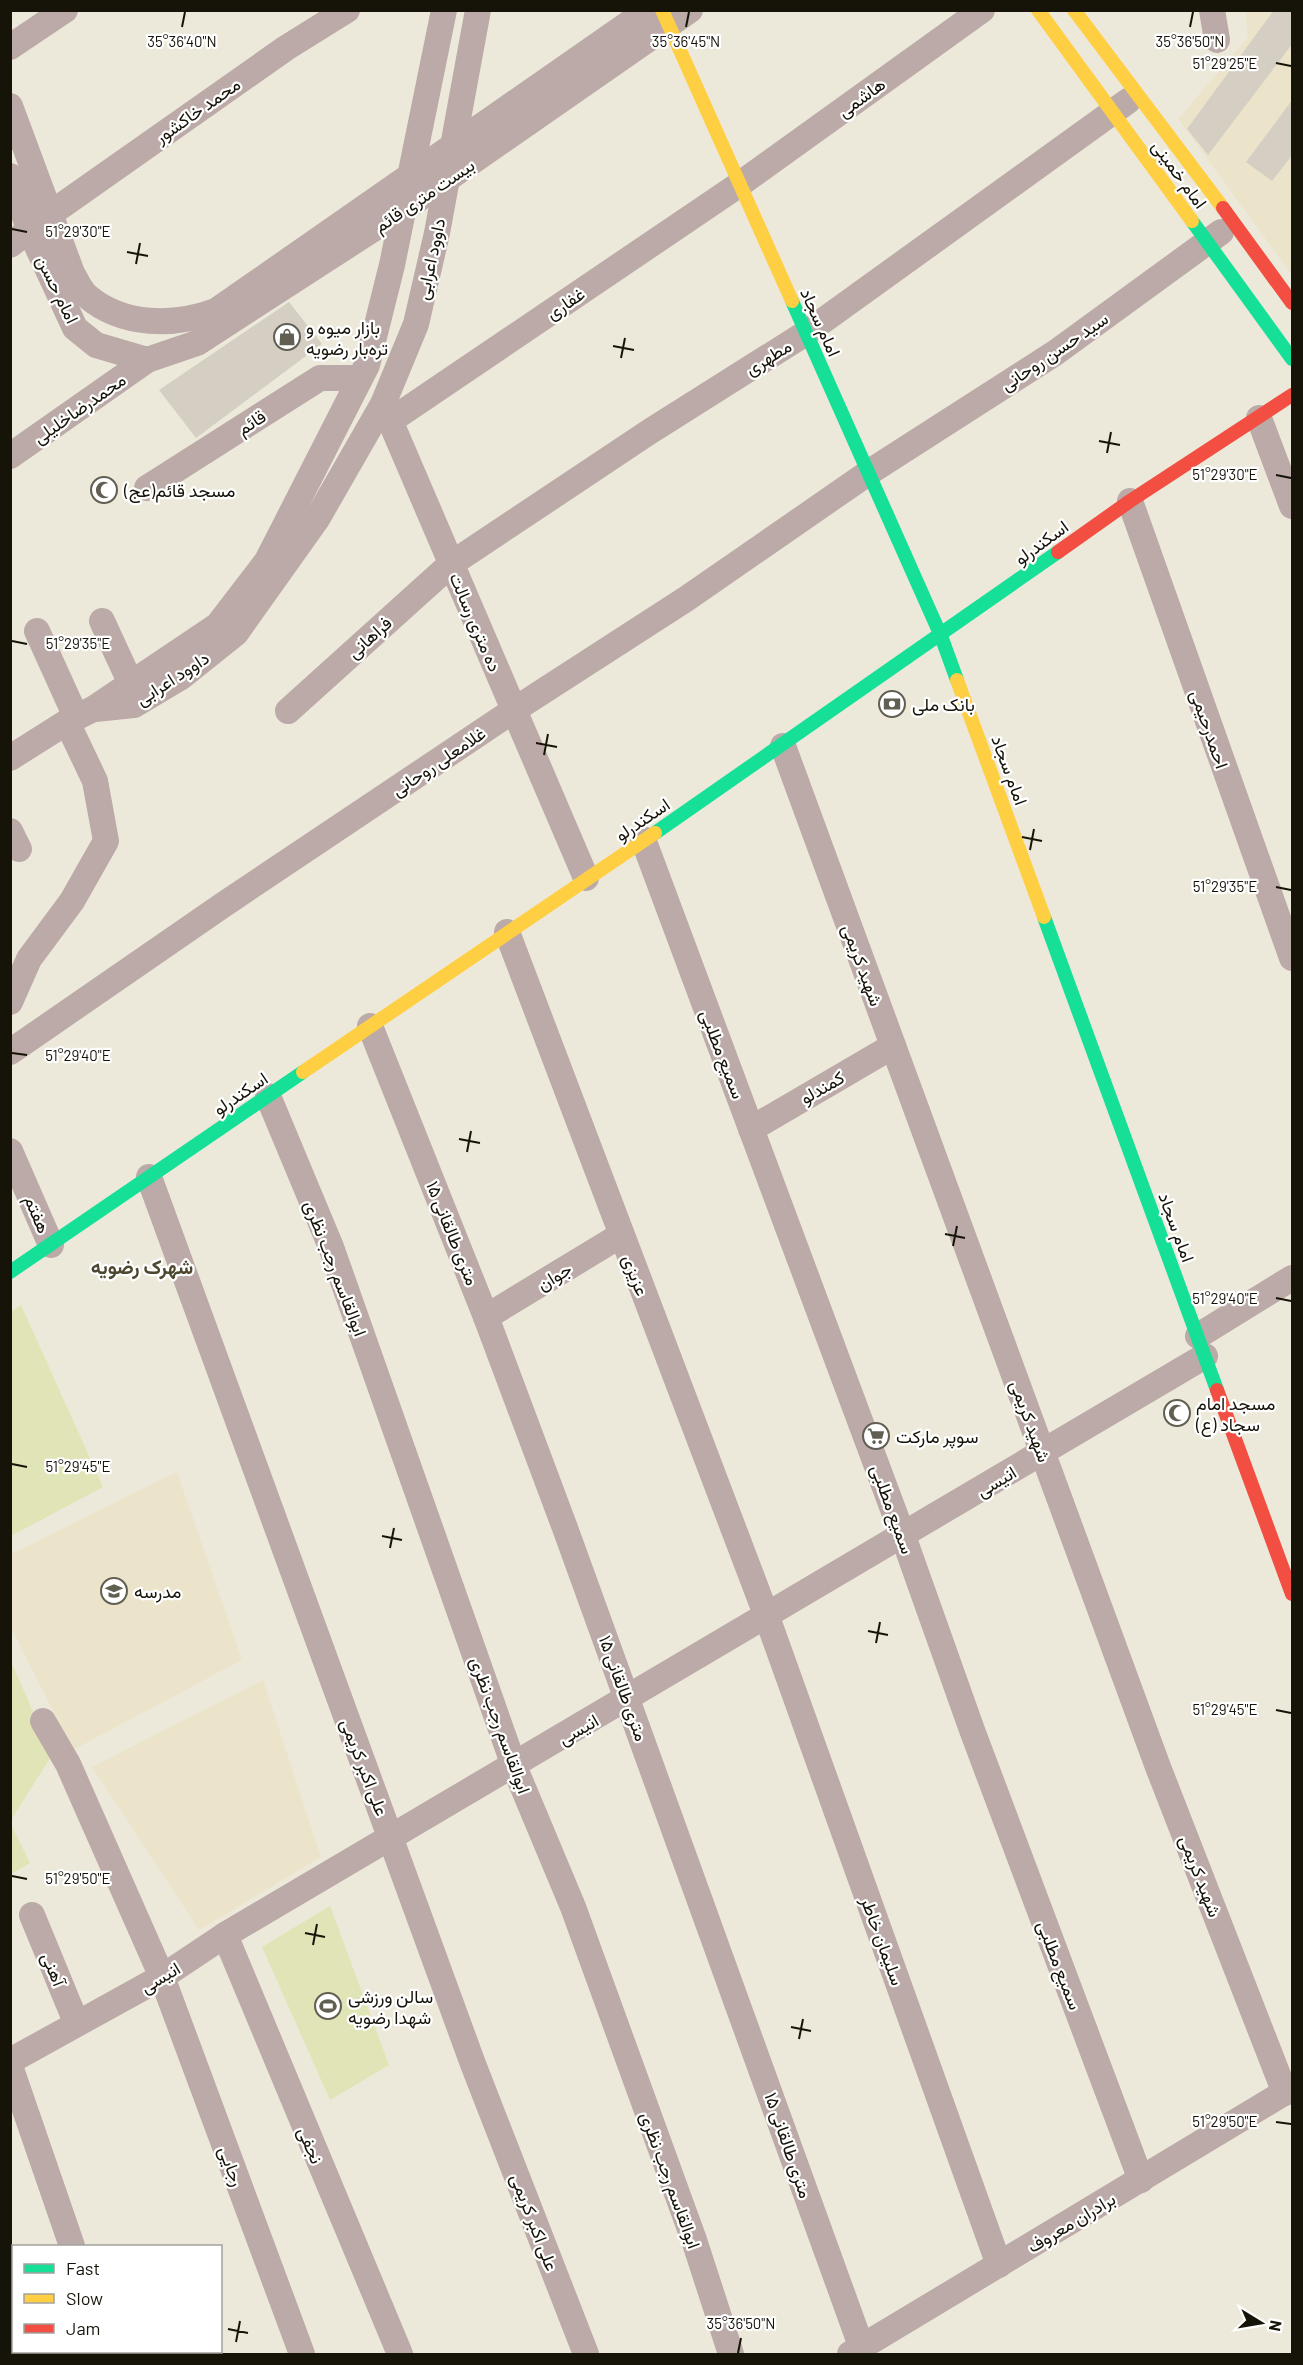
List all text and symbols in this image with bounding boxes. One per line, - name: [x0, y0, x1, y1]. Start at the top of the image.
- text: 35°36'40"N: [147, 32, 217, 50]
- text: 35°36'45"N: [652, 32, 720, 50]
- text: 35°36'50"N: [1156, 32, 1224, 50]
- text: 51°29'25"E: [1193, 54, 1257, 72]
- street label: محمد خاکشور: [149, 72, 245, 149]
- street label: هاشمی: [833, 72, 890, 122]
- street label: امام خمینی: [1146, 135, 1212, 214]
- street label: بیست متری قائم: [370, 153, 480, 238]
- street label: داوود اعرابی: [411, 216, 450, 302]
- text: 51°29'30"E: [45, 222, 111, 240]
- street label: امام حسن: [30, 251, 84, 328]
- street label: غفاری: [541, 282, 589, 325]
- street label: امام سجاد: [794, 284, 846, 360]
- street label: سید حسن روحانی: [996, 307, 1113, 396]
- place label: بازار میوه و تره‌بار رضویه: [306, 316, 388, 360]
- shop icon: بازار میوه و تره‌بار رضویه: [272, 322, 302, 352]
- street label: مطهری: [741, 334, 796, 381]
- street label: محمدرضاخلیلی: [28, 368, 130, 449]
- street label: قائم: [232, 405, 271, 441]
- text: 51°29'30"E: [1192, 465, 1258, 483]
- mosque icon: مسجد قائم(عج): [89, 475, 119, 505]
- place label: مسجد قائم(عج): [123, 479, 235, 503]
- street label: اسکندرلو: [1010, 515, 1073, 570]
- street label: ده متری رسالت: [444, 569, 507, 675]
- street label: فراهانی: [342, 611, 396, 663]
- text: 51°29'35"E: [46, 634, 110, 652]
- street label: داوود اعرابی: [131, 646, 213, 711]
- street label: احمدرحیمی: [1185, 687, 1234, 772]
- bank icon: بانک ملی: [877, 689, 907, 719]
- place label: بانک ملی: [912, 693, 975, 716]
- street label: غلامعلی روحانی: [387, 722, 490, 801]
- street label: امام سجاد: [985, 732, 1033, 809]
- street label: اسکندرلو: [610, 793, 674, 846]
- text: 51°29'35"E: [1193, 877, 1257, 895]
- street label: شهید کریمی: [837, 921, 888, 1009]
- street label: سمیع مطلبی: [694, 1006, 750, 1102]
- text: 51°29'40"E: [45, 1046, 111, 1064]
- street label: کمندلو: [796, 1066, 848, 1109]
- street label: اسکندرلو: [208, 1067, 272, 1120]
- street label: ۱۵ متری طالقانی: [421, 1178, 484, 1289]
- street label: امام سجاد: [1152, 1189, 1200, 1266]
- street label: هفتم: [18, 1192, 56, 1237]
- street label: ابوالقاسم رجب نظری: [298, 1197, 372, 1340]
- street label: عزیزی: [617, 1251, 654, 1299]
- district label: شهرک رضویه: [91, 1254, 193, 1280]
- street label: جوان: [533, 1257, 576, 1296]
- text: 51°29'40"E: [1192, 1289, 1258, 1307]
- street label: شهید کریمی: [1005, 1377, 1056, 1465]
- place label: مسجد امام سجاد (ع): [1195, 1392, 1275, 1437]
- mosque icon: مسجد امام سجاد (ع): [1162, 1398, 1192, 1428]
- supermarket icon: سوپر مارکت: [861, 1421, 891, 1451]
- place label: سوپر مارکت: [896, 1425, 979, 1449]
- text: 51°29'45"E: [46, 1457, 110, 1475]
- street label: سمیع مطلبی: [865, 1461, 919, 1557]
- street label: انیسی: [972, 1461, 1020, 1502]
- school or university icon: مدرسه: [99, 1576, 129, 1606]
- place label: مدرسه: [134, 1580, 181, 1603]
- street label: ۱۵ متری طالقانی: [594, 1632, 653, 1744]
- street label: ابوالقاسم رجب نظری: [464, 1654, 536, 1797]
- text: 51°29'45"E: [1193, 1700, 1257, 1718]
- street label: انیسی: [554, 1709, 602, 1750]
- street label: علی اکبر کریمی: [335, 1715, 394, 1819]
- street label: شهید کریمی: [1174, 1832, 1227, 1920]
- text: 51°29'50"E: [45, 1869, 111, 1887]
- street label: سلیمان خاطر: [856, 1893, 909, 1989]
- street label: سمیع مطلبی: [1031, 1917, 1087, 2013]
- street label: آهنی: [36, 1949, 71, 1991]
- street label: انیسی: [136, 1957, 184, 1998]
- place label: سالن ورزشی شهدا رضویه: [348, 1985, 433, 2029]
- sports icon: سالن ورزشی شهدا رضویه: [313, 1991, 343, 2021]
- street label: ۱۵ متری طالقانی: [760, 2089, 817, 2201]
- street label: ابوالقاسم رجب نظری: [634, 2109, 706, 2252]
- text: 51°29'50"E: [1192, 2112, 1258, 2130]
- street label: نجفی: [293, 2123, 329, 2167]
- street label: رجایی: [214, 2143, 249, 2190]
- street label: علی اکبر کریمی: [505, 2170, 564, 2274]
- street label: برادران معروف: [1023, 2187, 1120, 2258]
- legend: [12, 2245, 222, 2353]
- text: Fast: [66, 2257, 100, 2279]
- text: Slow: [66, 2287, 103, 2309]
- north arrow: [1231, 2293, 1291, 2353]
- text: 35°36'50"N: [707, 2314, 775, 2332]
- text: Jam: [66, 2317, 100, 2339]
- text: N: [1266, 2319, 1287, 2333]

